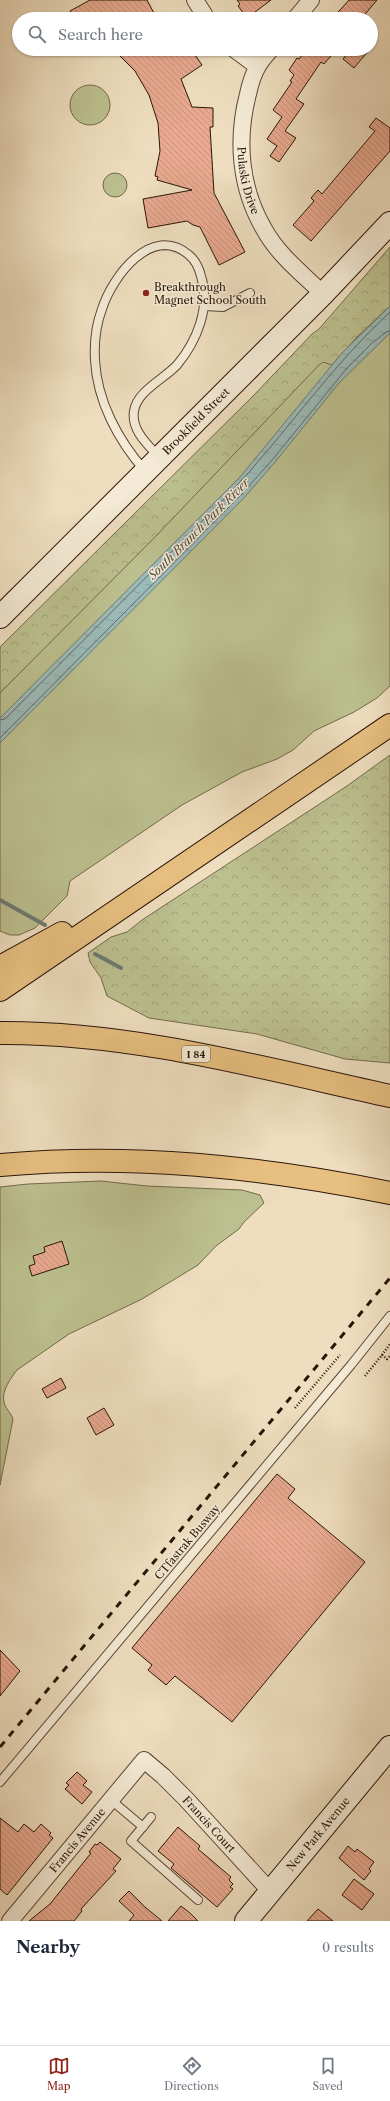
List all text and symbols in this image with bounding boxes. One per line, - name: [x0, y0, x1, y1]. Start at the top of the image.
- search box: [12, 12, 378, 56]
- icon: search: [26, 23, 48, 45]
- text: Search here: [58, 25, 143, 44]
- street label: Pulaski Drive: [234, 146, 263, 216]
- place label: Breakthrough Magnet School South: [154, 280, 266, 307]
- marker: Breakthrough Magnet School South: [141, 288, 151, 298]
- street label: Brookfield Street: [159, 385, 232, 458]
- water label: South Branch Park River: [144, 474, 253, 583]
- road number: I 84: [182, 1046, 210, 1062]
- street label: CTfastrak Busway: [151, 1501, 223, 1583]
- street label: Francis Court: [180, 1793, 239, 1856]
- street label: New Park Avenue: [283, 1794, 353, 1874]
- street label: Francis Avenue: [46, 1805, 108, 1876]
- text: Nearby: [16, 1937, 80, 1957]
- text: 0 results: [322, 1939, 374, 1955]
- tab: Map: [47, 2055, 71, 2093]
- tab: Directions: [164, 2055, 219, 2093]
- tab: Saved: [313, 2055, 343, 2093]

